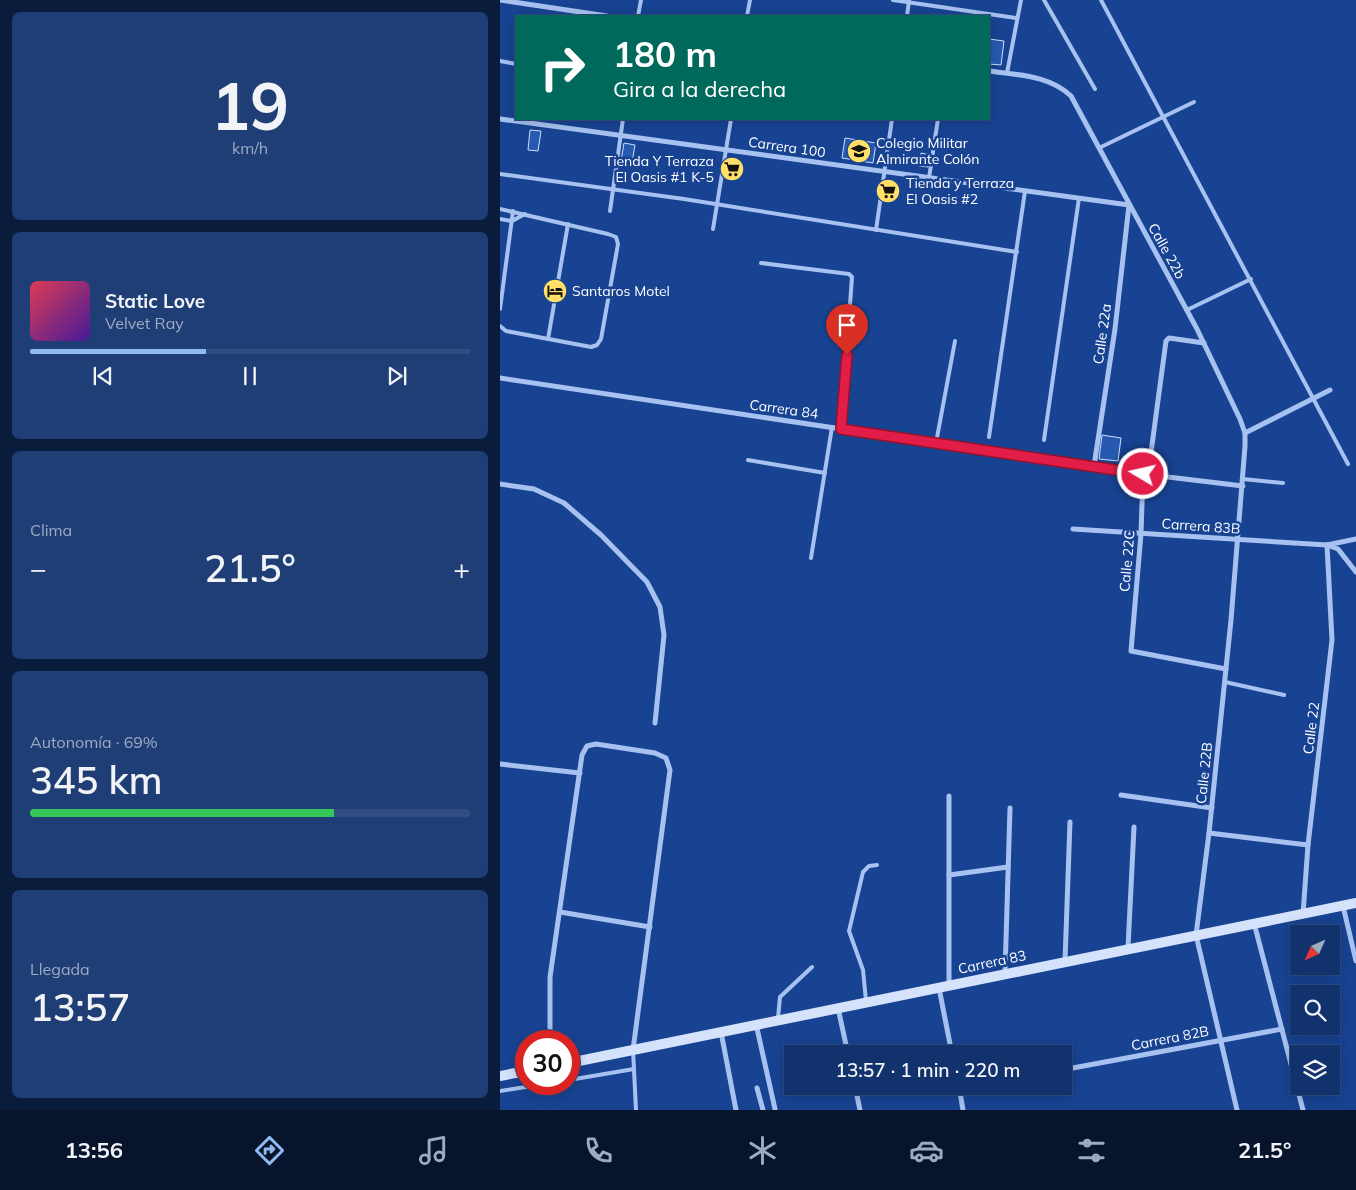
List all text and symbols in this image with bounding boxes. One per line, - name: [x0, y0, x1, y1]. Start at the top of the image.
- text: 180 m: [613, 32, 717, 76]
- icon: right: [530, 35, 595, 100]
- text: 19: [211, 65, 289, 146]
- text: Gira a la derecha: [613, 75, 786, 103]
- street label: Carrera 100: [747, 133, 827, 161]
- place label: Colegio Militar Almirante Colón: [876, 134, 980, 168]
- text: km/h: [232, 138, 268, 158]
- school or university icon: Colegio Militar Almirante Colón: [846, 138, 872, 164]
- place label: Tienda Y Terraza El Oasis #1 K-5: [605, 152, 714, 186]
- supermarket icon: Tienda Y Terraza El Oasis #1 K-5: [719, 156, 745, 182]
- place label: Tienda y Terraza El Oasis #2: [906, 174, 1014, 208]
- supermarket icon: Tienda y Terraza El Oasis #2: [875, 178, 901, 204]
- street label: Calle 22b: [1144, 220, 1190, 282]
- hotel icon: Santaros Motel: [542, 278, 568, 304]
- place label: Santaros Motel: [572, 282, 670, 300]
- text: Static Love: [105, 289, 205, 313]
- street label: Calle 22a: [1089, 303, 1115, 365]
- pin: [826, 304, 868, 355]
- icon: arrive: [833, 311, 861, 339]
- text: Velvet Ray: [105, 313, 184, 333]
- icon: previous: [89, 362, 117, 390]
- icon: pause: [236, 362, 264, 390]
- icon: next: [383, 362, 411, 390]
- street label: Carrera 84: [748, 395, 820, 423]
- position arrow: [1116, 447, 1168, 499]
- street label: Carrera 83B: [1161, 514, 1241, 538]
- text: Clima: [30, 520, 72, 540]
- street label: Calle 22C: [1115, 529, 1139, 593]
- text: 21.5°: [204, 544, 296, 592]
- text: −: [30, 551, 47, 586]
- text: +: [453, 551, 470, 586]
- street label: Calle 22: [1299, 701, 1323, 755]
- text: Autonomía · 69%: [30, 732, 158, 752]
- street label: Calle 22B: [1192, 741, 1216, 805]
- text: 345 km: [30, 756, 163, 804]
- north arrow: [1290, 925, 1340, 975]
- map controls: [1290, 925, 1340, 1095]
- street label: Carrera 83: [956, 946, 1028, 978]
- text: Llegada: [30, 959, 90, 979]
- text: 13:57: [30, 983, 130, 1031]
- button: search: [1290, 985, 1340, 1035]
- street label: Carrera 82B: [1130, 1022, 1210, 1054]
- speed limit sign: 30: [515, 1030, 580, 1095]
- button: layers: [1290, 1045, 1340, 1095]
- text: 13:57 · 1 min · 220 m: [835, 1058, 1021, 1082]
- icon: directions: [252, 1133, 287, 1168]
- icon: music: [416, 1133, 451, 1168]
- icon: phone: [581, 1133, 616, 1168]
- icon: climate: [745, 1133, 780, 1168]
- icon: car: [909, 1133, 944, 1168]
- icon: filters: [1074, 1133, 1109, 1168]
- text: 13:56: [65, 1136, 123, 1164]
- text: 21.5°: [1238, 1136, 1291, 1164]

